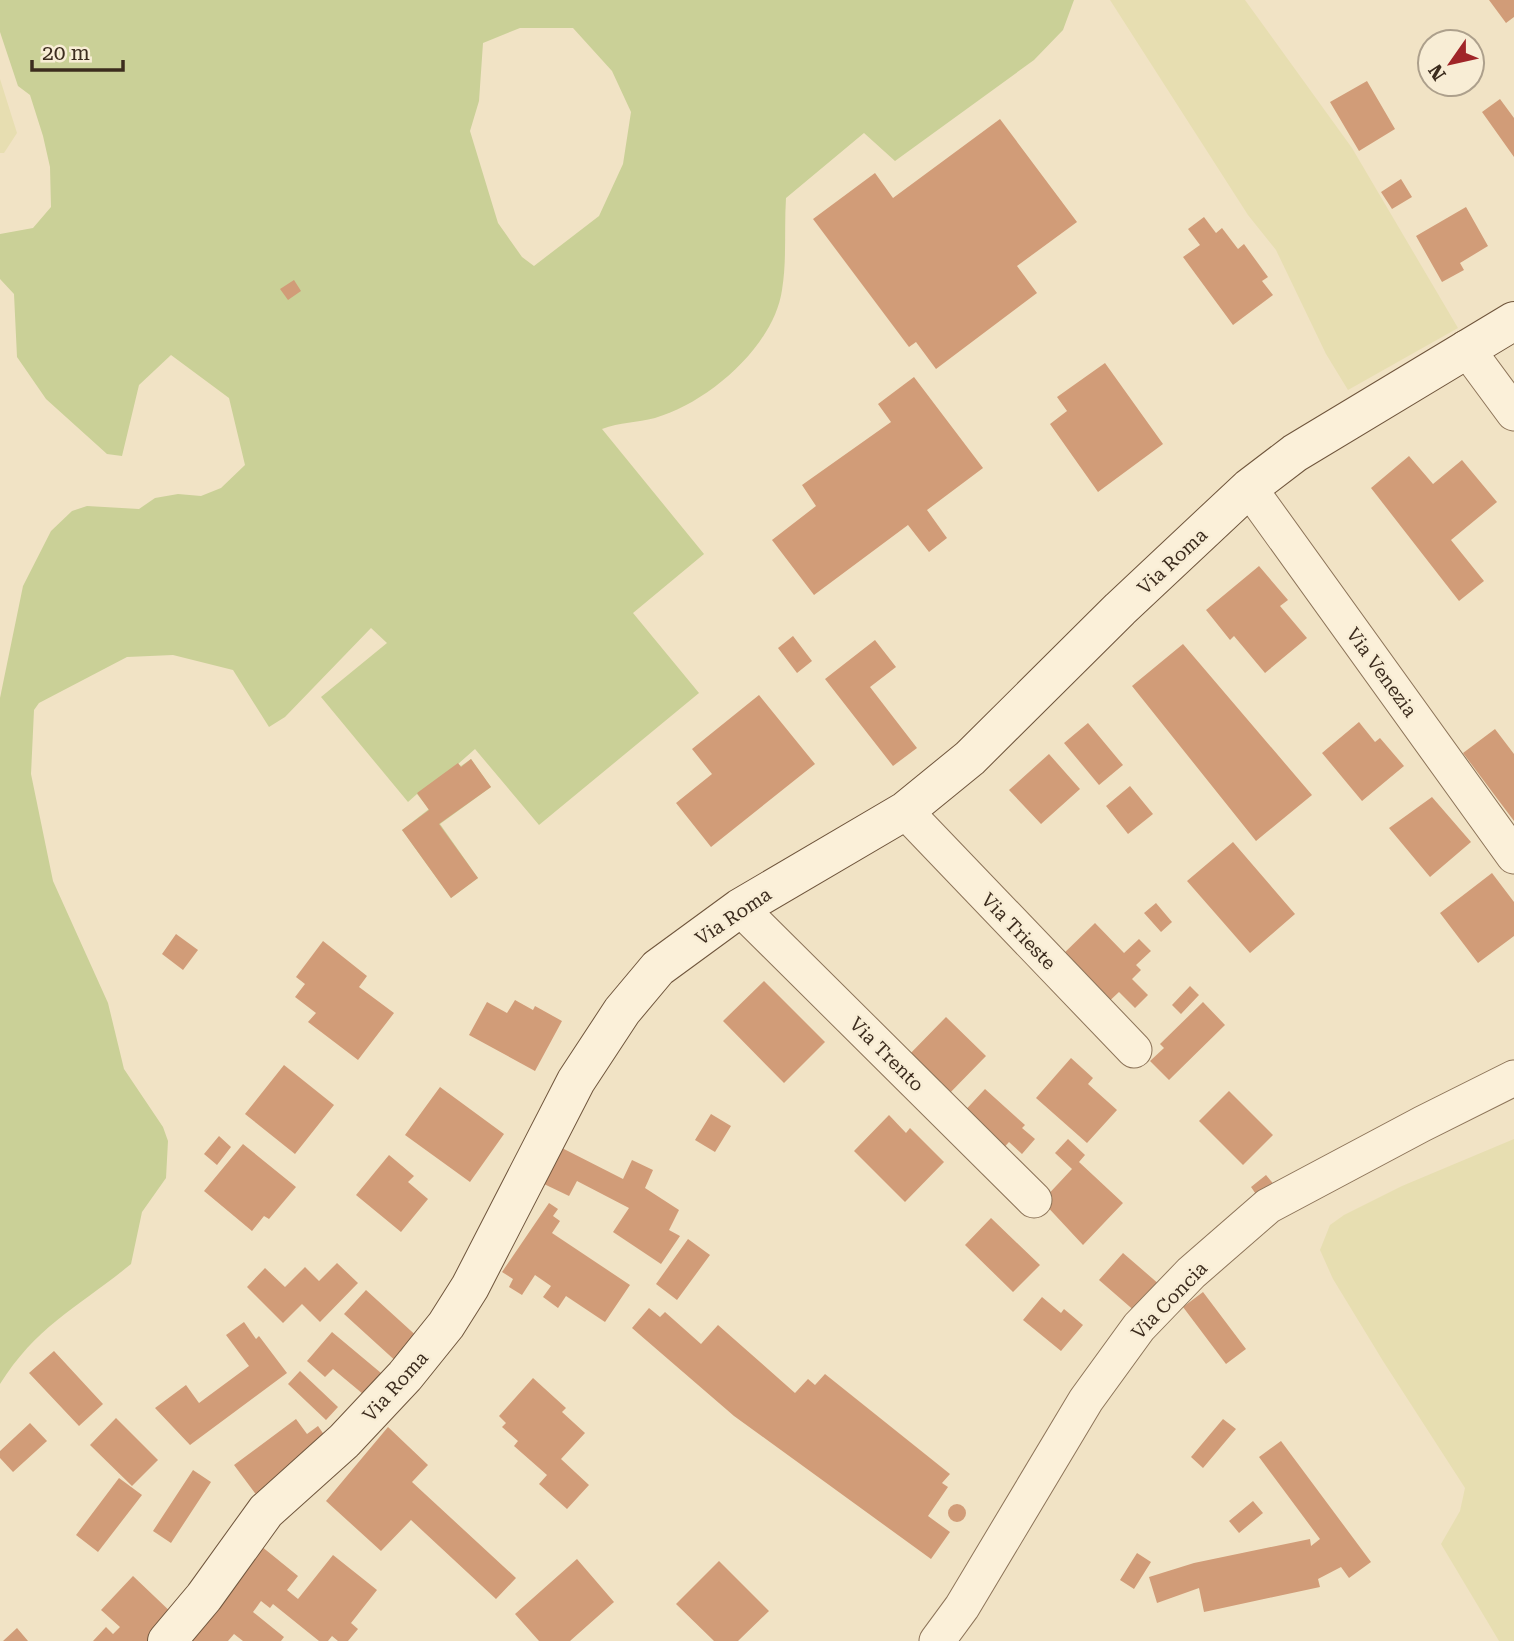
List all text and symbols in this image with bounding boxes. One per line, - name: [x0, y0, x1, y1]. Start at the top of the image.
- scale bar: [32, 28, 122, 72]
- north arrow: [1416, 28, 1486, 98]
- text: 20 m: [42, 41, 90, 65]
- text: N: [1423, 59, 1451, 85]
- street label: Via Roma: [1133, 523, 1212, 599]
- street label: Via Venezia: [1341, 623, 1422, 722]
- street label: Via Roma: [691, 882, 776, 950]
- street label: Via Trieste: [976, 888, 1061, 974]
- street label: Via Trento: [845, 1012, 929, 1096]
- street label: Via Concia: [1127, 1256, 1213, 1344]
- street label: Via Roma: [358, 1346, 433, 1426]

